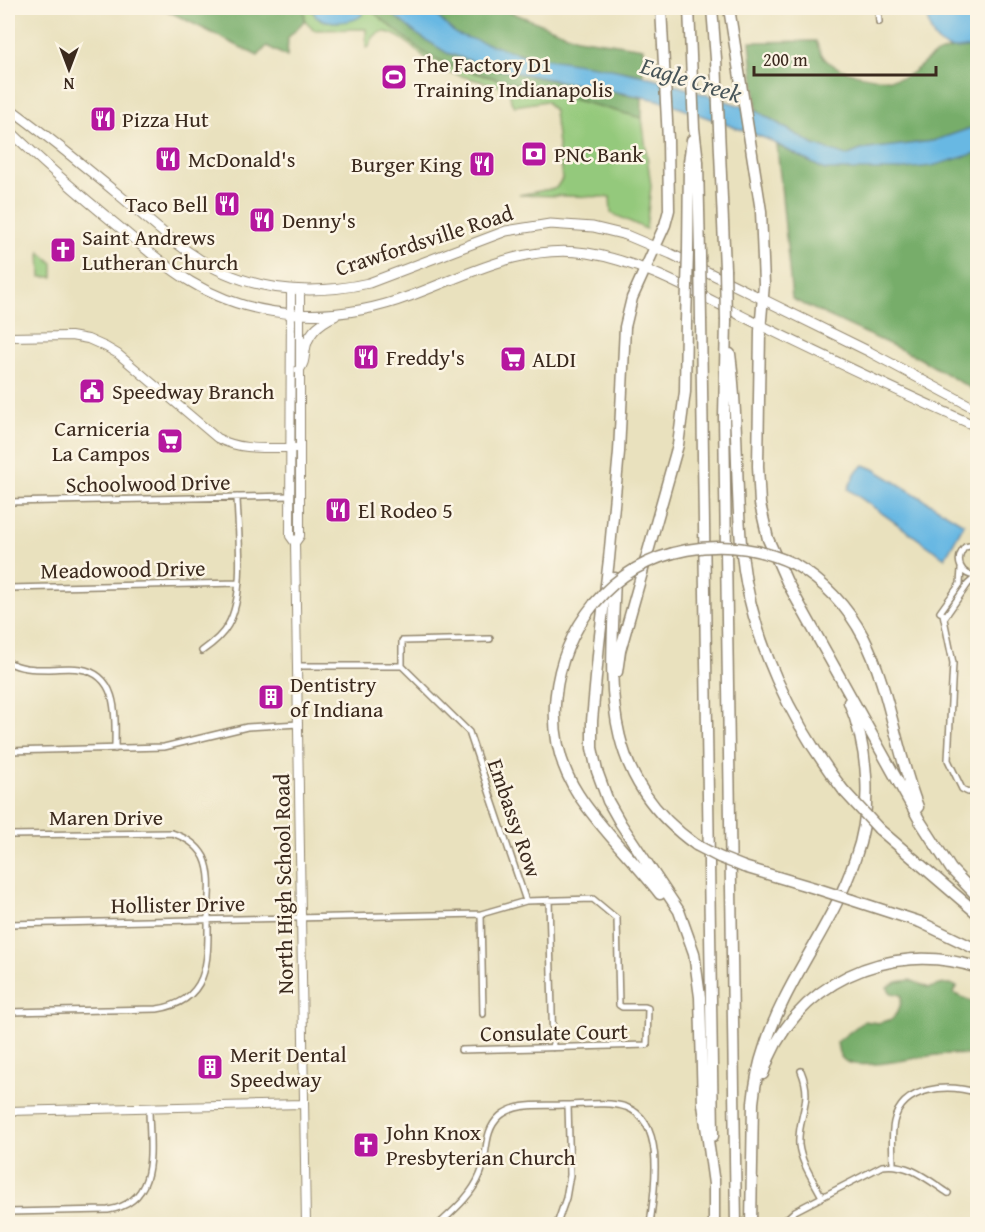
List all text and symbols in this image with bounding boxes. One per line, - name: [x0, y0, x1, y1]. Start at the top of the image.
- north arrow: [39, 39, 99, 99]
- scale bar: [754, 39, 936, 77]
- text: 200 m: [763, 46, 808, 73]
- water label: Eagle Creek: [635, 47, 746, 111]
- place label: The Factory D1 Training Indianapolis: [414, 48, 613, 105]
- sports icon: The Factory D1 Training Indianapolis: [379, 62, 409, 92]
- text: N: [63, 72, 74, 96]
- place label: Pizza Hut: [122, 103, 209, 135]
- restaurant icon: Pizza Hut: [88, 104, 118, 134]
- place label: PNC Bank: [554, 138, 644, 170]
- bank icon: PNC Bank: [519, 139, 549, 169]
- place label: McDonald's: [188, 143, 295, 175]
- restaurant icon: McDonald's: [153, 144, 183, 174]
- place label: Burger King: [351, 148, 462, 180]
- restaurant icon: Burger King: [467, 149, 497, 179]
- place label: Taco Bell: [125, 188, 208, 220]
- restaurant icon: Taco Bell: [212, 189, 242, 219]
- street label: Crawfordsville Road: [331, 196, 517, 284]
- place label: Denny's: [282, 204, 356, 236]
- restaurant icon: Denny's: [247, 205, 277, 235]
- place label: Saint Andrews Lutheran Church: [82, 221, 239, 278]
- church icon: Saint Andrews Lutheran Church: [48, 235, 78, 265]
- place label: Freddy's: [386, 341, 465, 373]
- restaurant icon: Freddy's: [351, 342, 381, 372]
- place label: ALDI: [532, 343, 576, 375]
- supermarket icon: ALDI: [498, 344, 528, 374]
- place label: Speedway Branch: [112, 375, 275, 407]
- public building icon: Speedway Branch: [77, 376, 107, 406]
- place label: Carniceria La Campos: [52, 412, 151, 469]
- supermarket icon: Carniceria La Campos: [155, 426, 185, 456]
- street label: Schoolwood Drive: [65, 466, 231, 500]
- place label: El Rodeo 5: [358, 494, 453, 526]
- restaurant icon: El Rodeo 5: [323, 495, 353, 525]
- street label: Meadowood Drive: [40, 552, 206, 586]
- place label: Dentistry of Indiana: [290, 668, 384, 725]
- building icon: Dentistry of Indiana: [256, 682, 286, 712]
- street label: Embassy Row: [480, 754, 550, 882]
- street label: North High School Road: [265, 773, 301, 995]
- street label: Maren Drive: [49, 801, 163, 833]
- street label: Hollister Drive: [111, 887, 245, 921]
- street label: Consulate Court: [480, 1015, 628, 1049]
- place label: Merit Dental Speedway: [230, 1038, 347, 1095]
- building icon: Merit Dental Speedway: [195, 1052, 225, 1082]
- place label: John Knox Presbyterian Church: [383, 1116, 576, 1173]
- church icon: John Knox Presbyterian Church: [351, 1130, 381, 1160]

